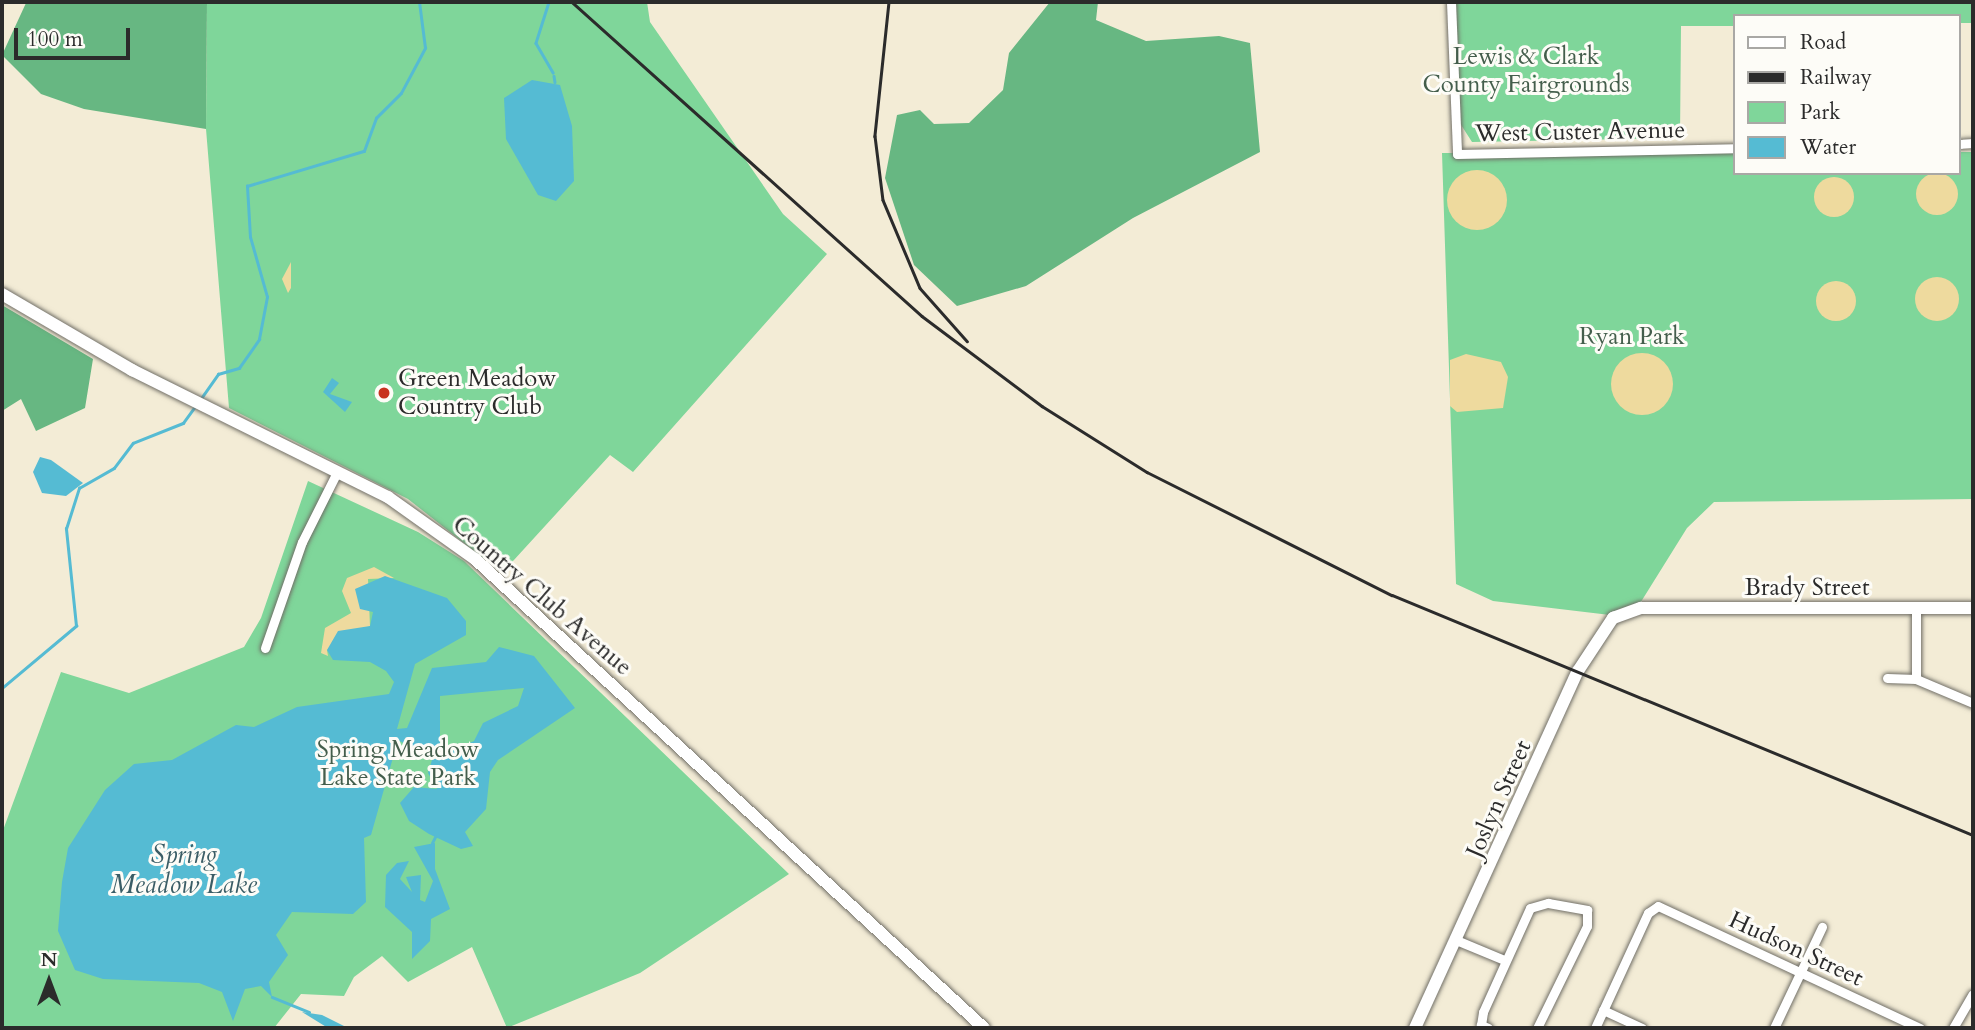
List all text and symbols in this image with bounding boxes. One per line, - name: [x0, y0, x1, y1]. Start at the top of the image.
- scale bar: [18, 14, 133, 58]
- legend: [1734, 14, 1961, 175]
- text: 100 m: [27, 25, 83, 54]
- text: Road: [1800, 28, 1846, 57]
- park label: Lewis & Clark County Fairgrounds: [1422, 43, 1630, 99]
- text: Railway: [1800, 63, 1872, 92]
- text: Park: [1800, 98, 1840, 127]
- street label: West Custer Avenue: [1475, 116, 1685, 148]
- text: Water: [1800, 133, 1856, 162]
- park label: Ryan Park: [1579, 323, 1685, 351]
- place label: Green Meadow Country Club: [398, 365, 556, 421]
- marker: Green Meadow Country Club: [376, 385, 392, 401]
- street label: Country Club Avenue: [446, 510, 638, 682]
- street label: Brady Street: [1744, 574, 1870, 602]
- park label: Spring Meadow Lake State Park: [317, 736, 479, 792]
- street label: Joslyn Street: [1460, 736, 1538, 862]
- water label: Spring Meadow Lake: [111, 839, 257, 900]
- street label: Hudson Street: [1724, 905, 1868, 993]
- north arrow: [14, 946, 84, 1016]
- text: N: [41, 947, 57, 973]

